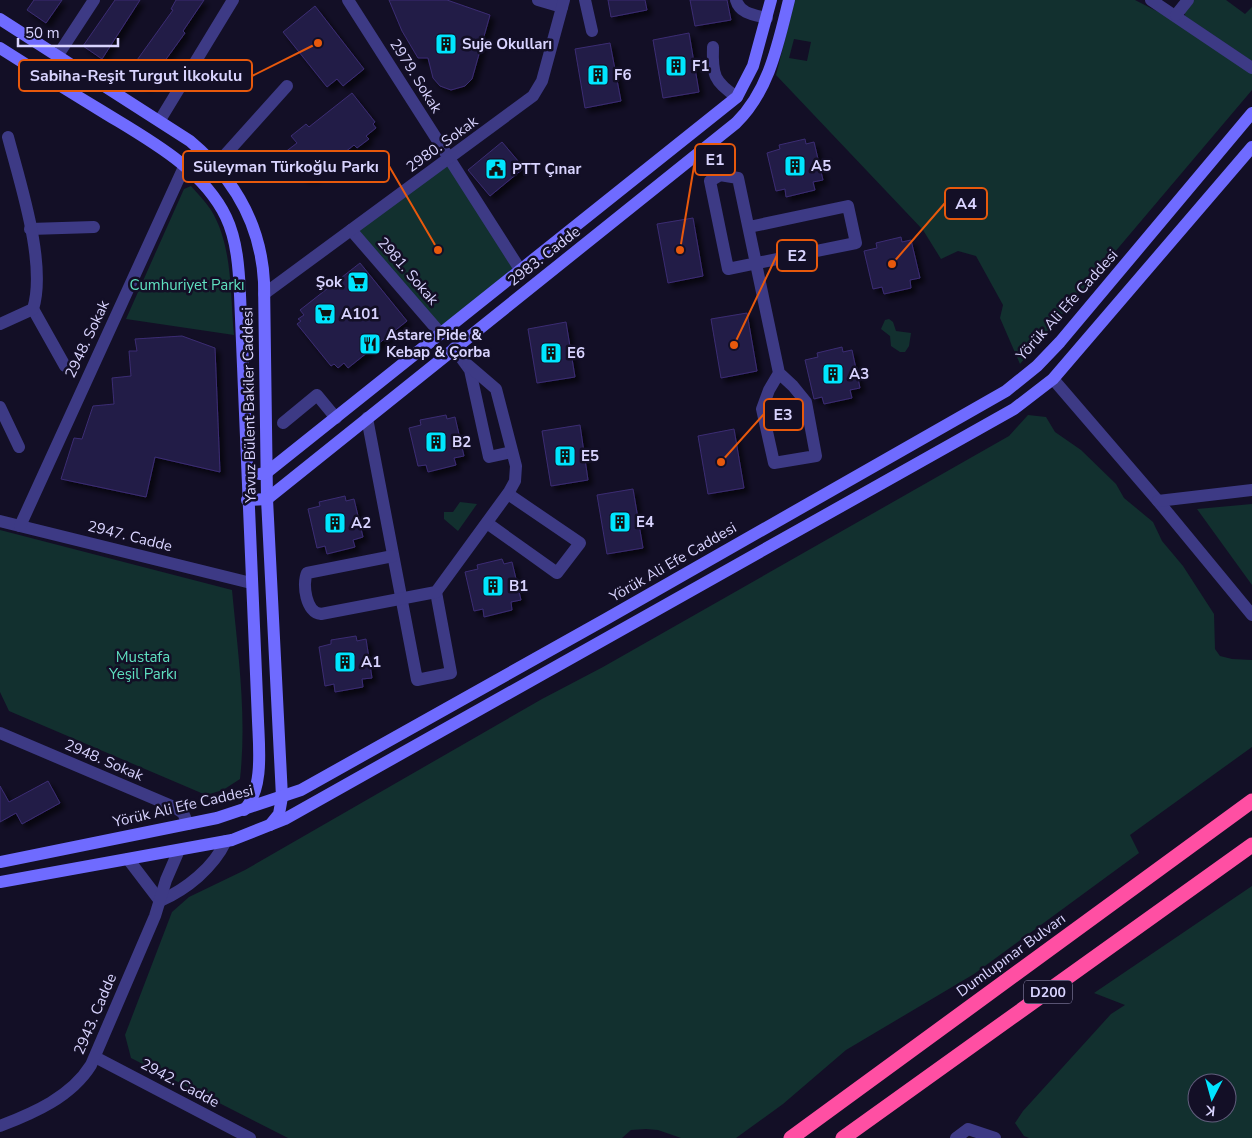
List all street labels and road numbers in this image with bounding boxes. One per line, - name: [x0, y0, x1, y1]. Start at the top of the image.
- street label: 2979. Sokak: [385, 35, 447, 117]
- street label: 2980. Sokak: [402, 111, 482, 177]
- street label: 2983. Cadde: [504, 221, 584, 291]
- street label: 2981. Sokak: [373, 233, 443, 310]
- street label: Yörük Ali Efe Caddesi: [1011, 245, 1122, 366]
- street label: 2948. Sokak: [60, 296, 114, 381]
- street label: Yavuz Bülent Bakiler Caddesi: [237, 307, 261, 504]
- street label: 2947. Cadde: [86, 516, 174, 556]
- street label: Yörük Ali Efe Caddesi: [605, 518, 740, 607]
- street label: 2948. Sokak: [62, 734, 147, 786]
- street label: Yörük Ali Efe Caddesi: [110, 780, 255, 832]
- street label: Dumlupınar Bulvarı: [952, 909, 1070, 1001]
- street label: 2943. Cadde: [69, 970, 121, 1058]
- road number: D200: [1024, 980, 1072, 1004]
- street label: 2942. Cadde: [137, 1054, 223, 1112]

